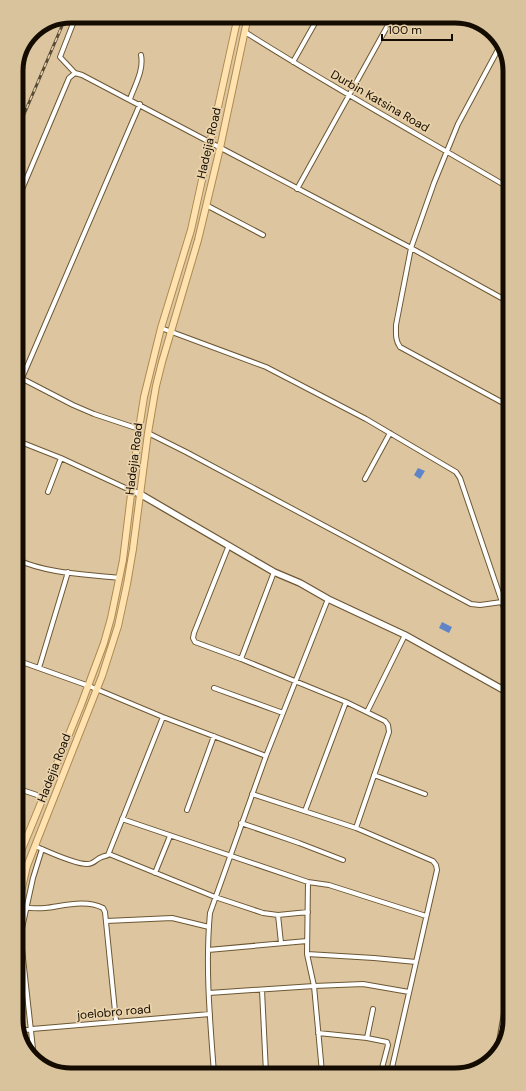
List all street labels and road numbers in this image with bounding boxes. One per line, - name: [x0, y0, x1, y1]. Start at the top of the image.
- street label: Durbin Katsina Road: [328, 66, 432, 136]
- street label: Hadejia Road: [193, 106, 225, 180]
- street label: Hadejia Road: [122, 422, 146, 496]
- street label: Hadejia Road: [34, 731, 74, 805]
- street label: joelobro road: [75, 1001, 152, 1023]

